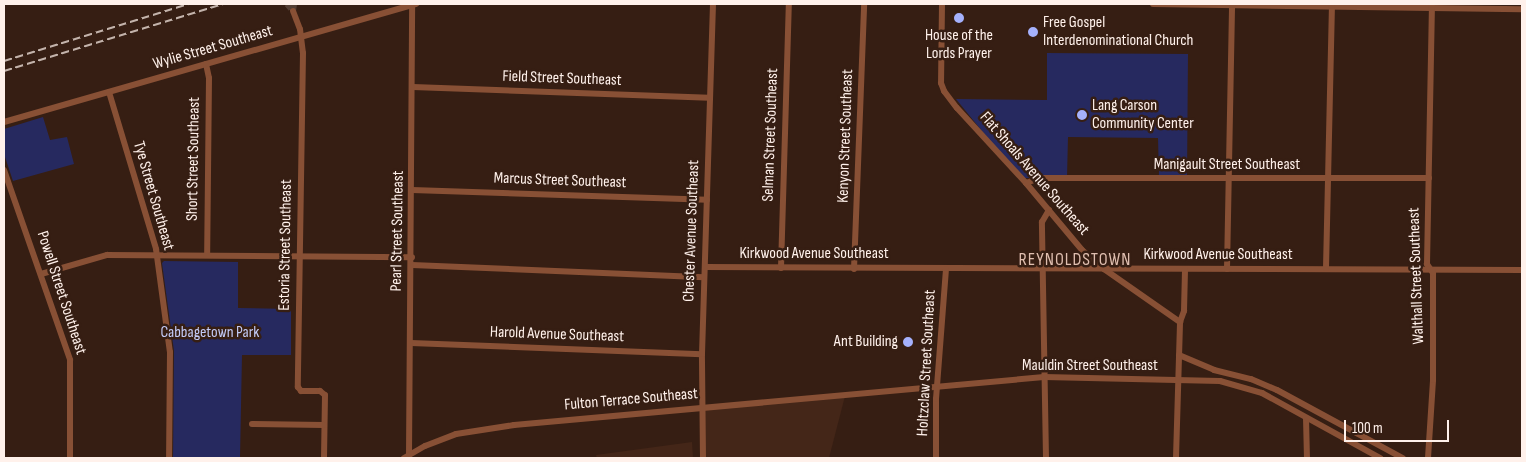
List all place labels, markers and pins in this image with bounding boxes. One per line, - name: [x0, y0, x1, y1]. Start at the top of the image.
- marker: House of the Lords Prayer: [953, 12, 965, 24]
- place label: Free Gospel Interdenominational Church: [1043, 13, 1193, 51]
- place label: House of the Lords Prayer: [925, 26, 993, 64]
- marker: Free Gospel Interdenominational Church: [1027, 26, 1039, 38]
- place label: Lang Carson Community Center: [1092, 96, 1194, 134]
- marker: Lang Carson Community Center: [1076, 109, 1088, 121]
- place label: Ant Building: [834, 332, 898, 352]
- marker: Ant Building: [902, 336, 914, 348]

